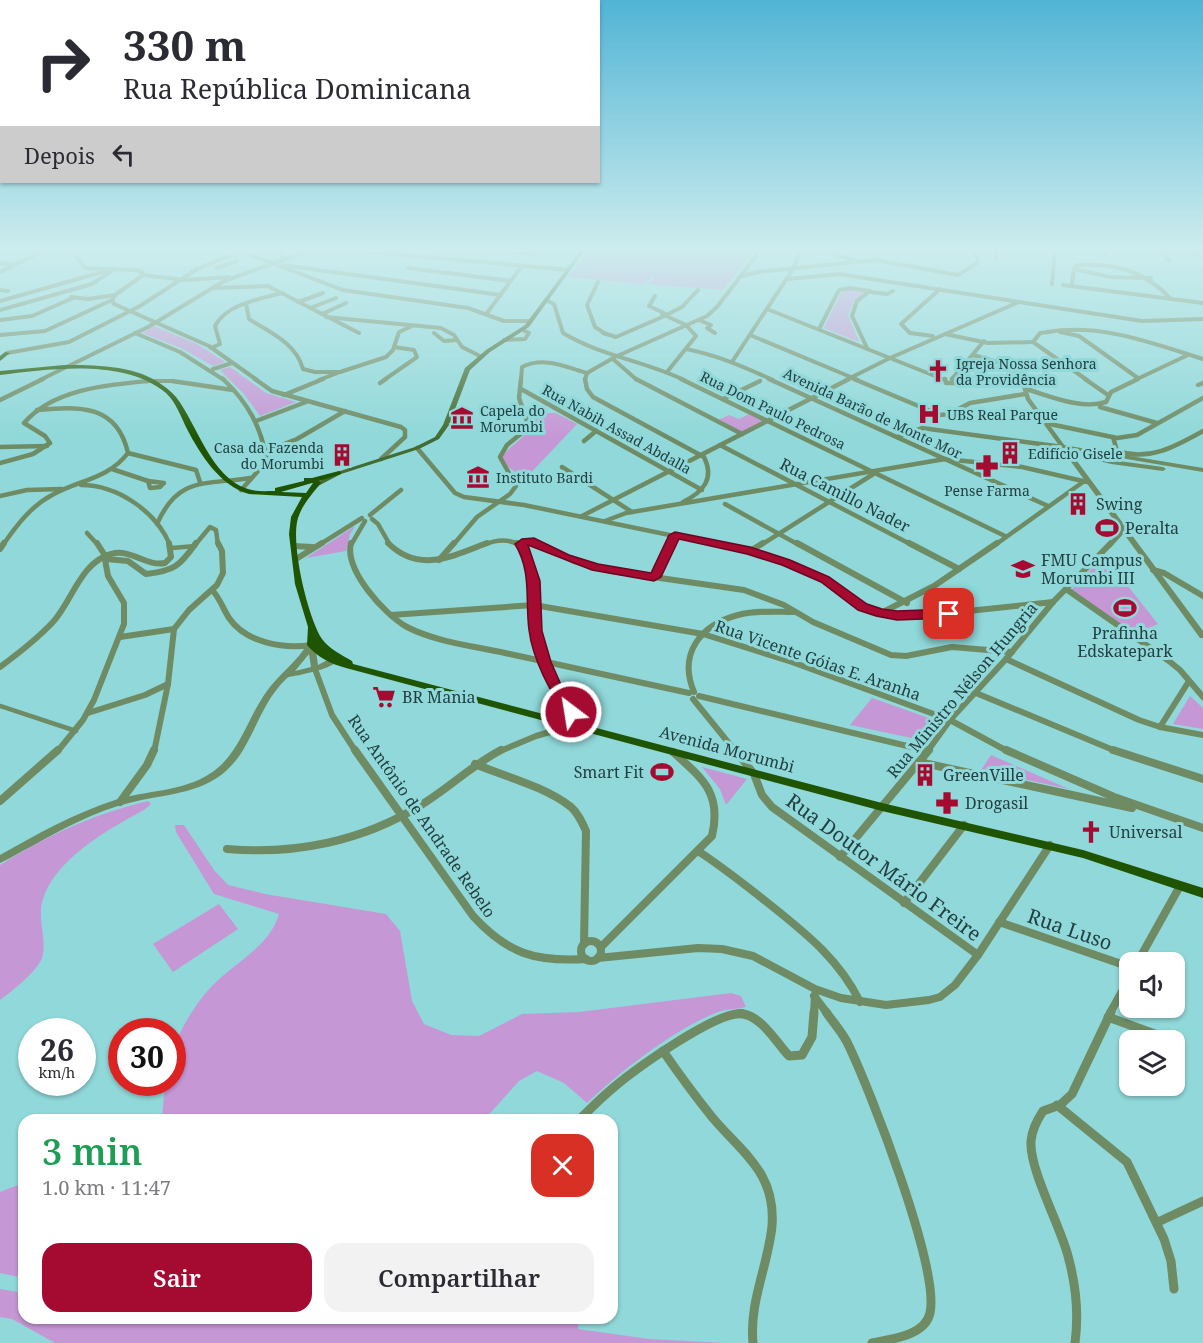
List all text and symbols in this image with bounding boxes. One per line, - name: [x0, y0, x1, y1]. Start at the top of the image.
- text: 330 m: [123, 16, 247, 73]
- icon: right: [24, 24, 102, 102]
- text: Rua República Dominicana: [123, 70, 472, 107]
- icon: left: [107, 138, 140, 171]
- text: Depois: [24, 140, 95, 170]
- place label: Igreja Nossa Senhora da Providência: [956, 354, 1097, 389]
- church icon: Igreja Nossa Senhora da Providência: [925, 358, 951, 384]
- street label: Avenida Barão de Monte Mor: [781, 363, 966, 463]
- street label: Rua Dom Paulo Pedrosa: [697, 367, 849, 454]
- street label: Rua Nabih Assad Abdalla: [539, 380, 695, 478]
- place label: Capela do Morumbi: [480, 401, 545, 436]
- hospital icon: UBS Real Parque: [916, 401, 942, 427]
- museum icon: Capela do Morumbi: [449, 405, 475, 431]
- place label: UBS Real Parque: [947, 405, 1058, 424]
- place label: Casa da Fazenda do Morumbi: [214, 438, 325, 473]
- building icon: Edifício Gisele: [997, 440, 1023, 466]
- building icon: Casa da Fazenda do Morumbi: [329, 442, 355, 468]
- place label: Edifício Gisele: [1028, 444, 1123, 463]
- street label: Rua Camillo Nader: [776, 453, 914, 538]
- pharmacy icon: Pense Farma: [974, 453, 1000, 479]
- museum icon: Instituto Bardi: [465, 464, 491, 490]
- place label: Instituto Bardi: [496, 468, 594, 487]
- place label: Pense Farma: [944, 481, 1030, 500]
- building icon: Swing: [1065, 491, 1091, 517]
- place label: Swing: [1096, 493, 1143, 515]
- sports icon: Peralta: [1094, 515, 1120, 541]
- place label: Peralta: [1125, 517, 1179, 539]
- place label: FMU Campus Morumbi III: [1041, 549, 1142, 589]
- school or university icon: FMU Campus Morumbi III: [1010, 556, 1036, 582]
- pin: [923, 588, 974, 639]
- sports icon: Prafinha Edskatepark: [1112, 595, 1138, 621]
- street label: Rua Ministro Nélson Hungria: [882, 597, 1042, 783]
- icon: arrive: [932, 597, 965, 630]
- street label: Rua Vicente Góias E. Aranha: [712, 614, 924, 706]
- place label: Prafinha Edskatepark: [1077, 622, 1173, 662]
- position arrow: [539, 680, 603, 744]
- supermarket icon: BR Mania: [371, 684, 397, 710]
- place label: BR Mania: [402, 686, 476, 708]
- street label: Rua Antônio de Andrade Rebelo: [343, 710, 501, 922]
- street label: Avenida Morumbi: [657, 720, 797, 778]
- sports icon: Smart Fit: [649, 759, 675, 785]
- place label: Smart Fit: [574, 761, 644, 783]
- building icon: GreenVille: [912, 762, 938, 788]
- place label: GreenVille: [943, 764, 1024, 786]
- street label: Rua Doutor Mário Freire: [781, 787, 987, 947]
- pharmacy icon: Drogasil: [934, 790, 960, 816]
- place label: Drogasil: [965, 792, 1028, 814]
- church icon: Universal: [1078, 819, 1104, 845]
- place label: Universal: [1109, 821, 1182, 843]
- street label: Rua Luso: [1024, 902, 1116, 956]
- map controls: [1119, 952, 1185, 1096]
- button: sound: [1119, 952, 1185, 1018]
- speed limit sign: 30: [108, 1018, 186, 1096]
- text: 26: [40, 1029, 74, 1070]
- button: layers: [1119, 1030, 1185, 1096]
- text: km/h: [39, 1062, 75, 1082]
- text: 3 min: [42, 1127, 143, 1176]
- button: close: [531, 1134, 594, 1197]
- text: 1.0 km · 11:47: [42, 1174, 171, 1201]
- button: Sair: [42, 1243, 312, 1312]
- button: Compartilhar: [324, 1243, 594, 1312]

